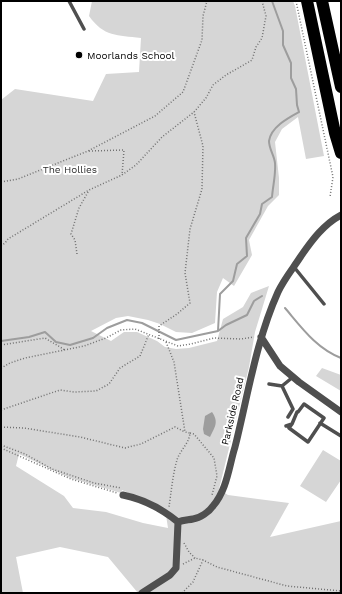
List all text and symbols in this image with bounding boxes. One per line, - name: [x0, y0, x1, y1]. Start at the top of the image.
- marker: Moorlands School: [74, 50, 84, 60]
- place label: Moorlands School: [87, 50, 175, 61]
- park label: The Hollies: [43, 164, 97, 175]
- street label: Parkside Road: [219, 376, 246, 446]

